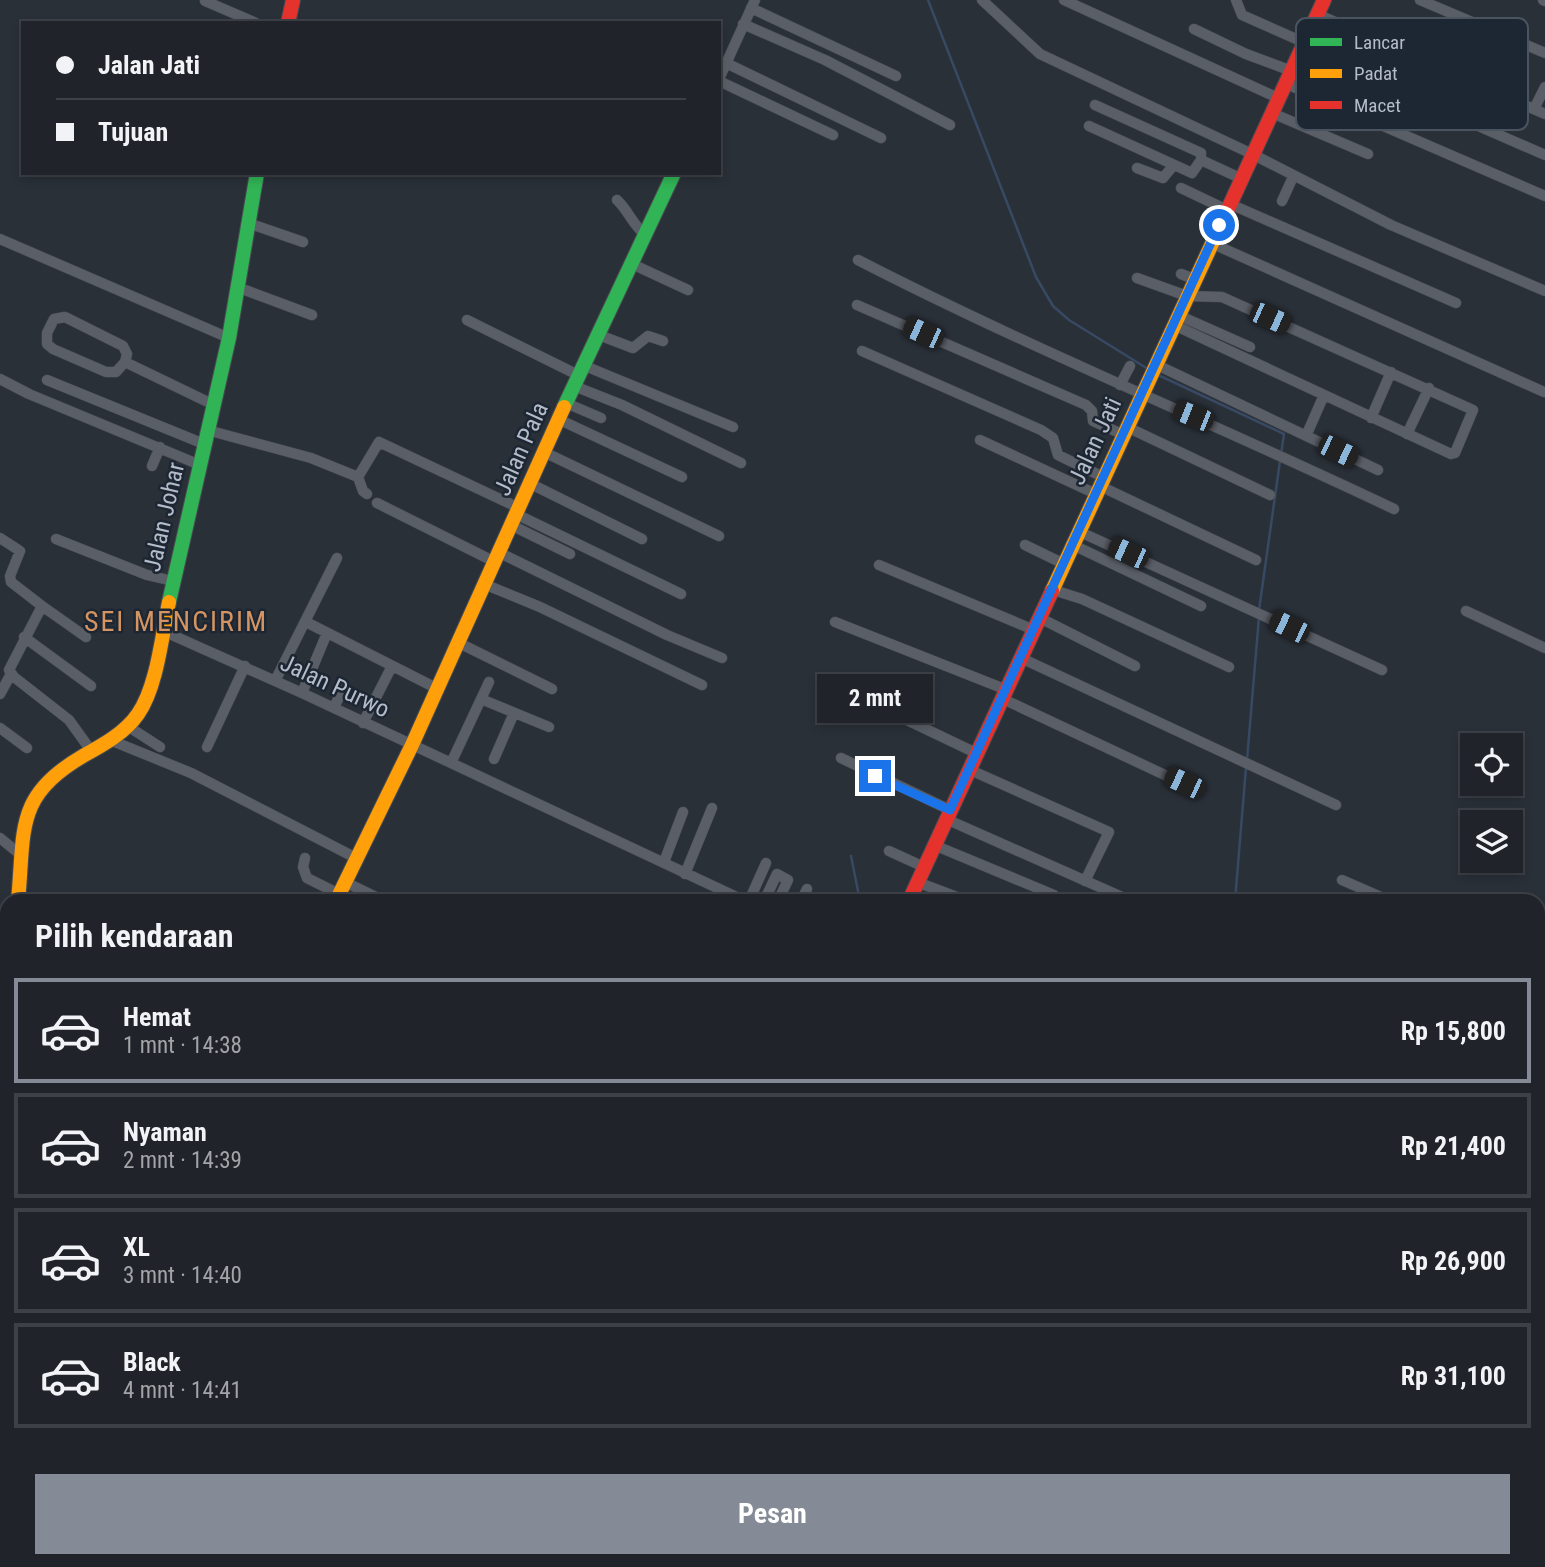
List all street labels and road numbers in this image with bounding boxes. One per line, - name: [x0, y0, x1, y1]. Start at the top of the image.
- street label: Jalan Jati: [1063, 393, 1127, 489]
- street label: Jalan Pala: [488, 398, 554, 500]
- street label: Jalan Johar: [138, 460, 190, 574]
- street label: Jalan Purwo: [276, 649, 394, 723]

